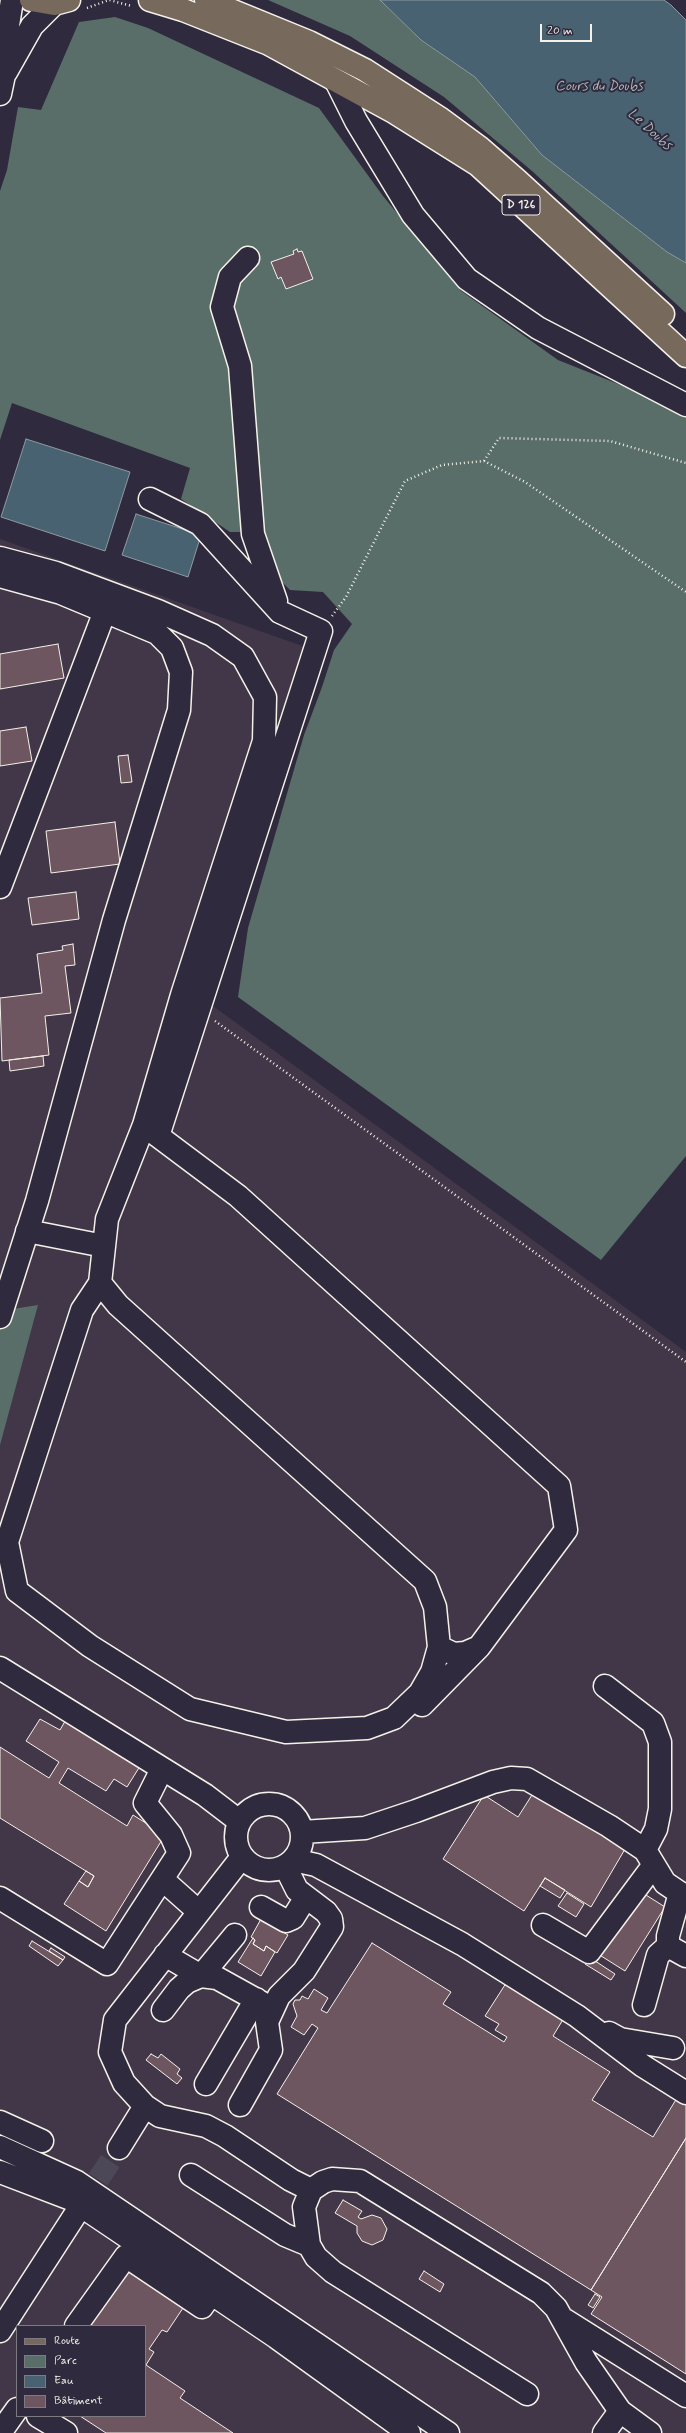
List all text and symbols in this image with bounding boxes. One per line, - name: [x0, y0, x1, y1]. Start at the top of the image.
- scale bar: [542, 16, 594, 42]
- text: 20 m: [547, 23, 573, 39]
- water label: Cours du Doubs: [555, 79, 643, 95]
- water label: Le Doubs: [623, 106, 675, 154]
- road number: D 126: [502, 195, 540, 215]
- legend: [16, 2325, 146, 2417]
- text: Route: [54, 2333, 80, 2349]
- text: Parc: [54, 2353, 77, 2369]
- text: Eau: [54, 2373, 73, 2389]
- text: Bâtiment: [54, 2393, 103, 2409]

